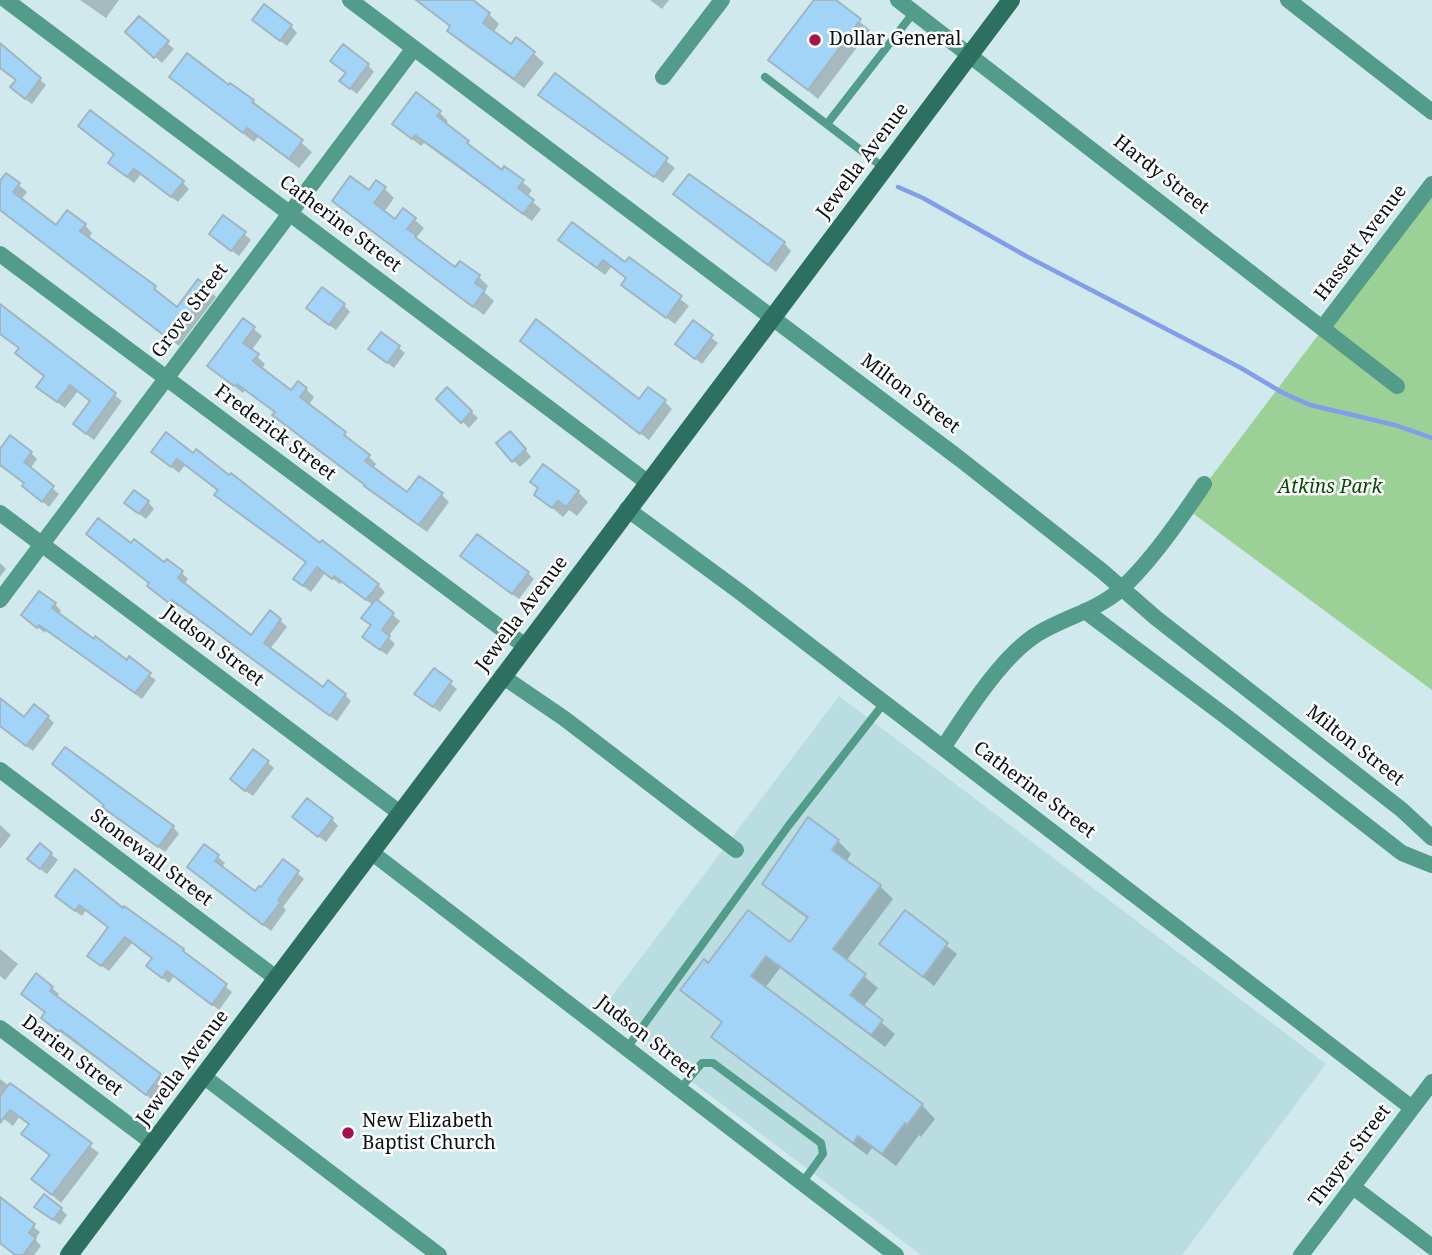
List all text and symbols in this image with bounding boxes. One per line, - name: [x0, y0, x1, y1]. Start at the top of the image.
- place label: Dollar General: [829, 29, 961, 51]
- marker: Dollar General: [807, 32, 823, 48]
- street label: Jewella Avenue: [812, 99, 914, 223]
- street label: Hardy Street: [1109, 131, 1213, 219]
- street label: Catherine Street: [275, 171, 405, 277]
- street label: Hassett Avenue: [1310, 181, 1412, 305]
- street label: Grove Street: [147, 259, 233, 363]
- street label: Milton Street: [856, 350, 964, 438]
- street label: Frederick Street: [210, 380, 340, 486]
- park label: Atkins Park: [1278, 477, 1382, 499]
- street label: Jewella Avenue: [471, 552, 573, 676]
- street label: Judson Street: [158, 601, 268, 691]
- street label: Milton Street: [1302, 701, 1408, 791]
- street label: Catherine Street: [969, 737, 1099, 843]
- street label: Stonewall Street: [85, 805, 217, 911]
- street label: Judson Street: [592, 991, 700, 1083]
- street label: Jewella Avenue: [132, 1006, 234, 1130]
- street label: Darien Street: [17, 1011, 127, 1101]
- street label: Thayer Street: [1304, 1100, 1396, 1212]
- place label: New Elizabeth Baptist Church: [362, 1111, 496, 1155]
- marker: New Elizabeth Baptist Church: [340, 1125, 356, 1141]

